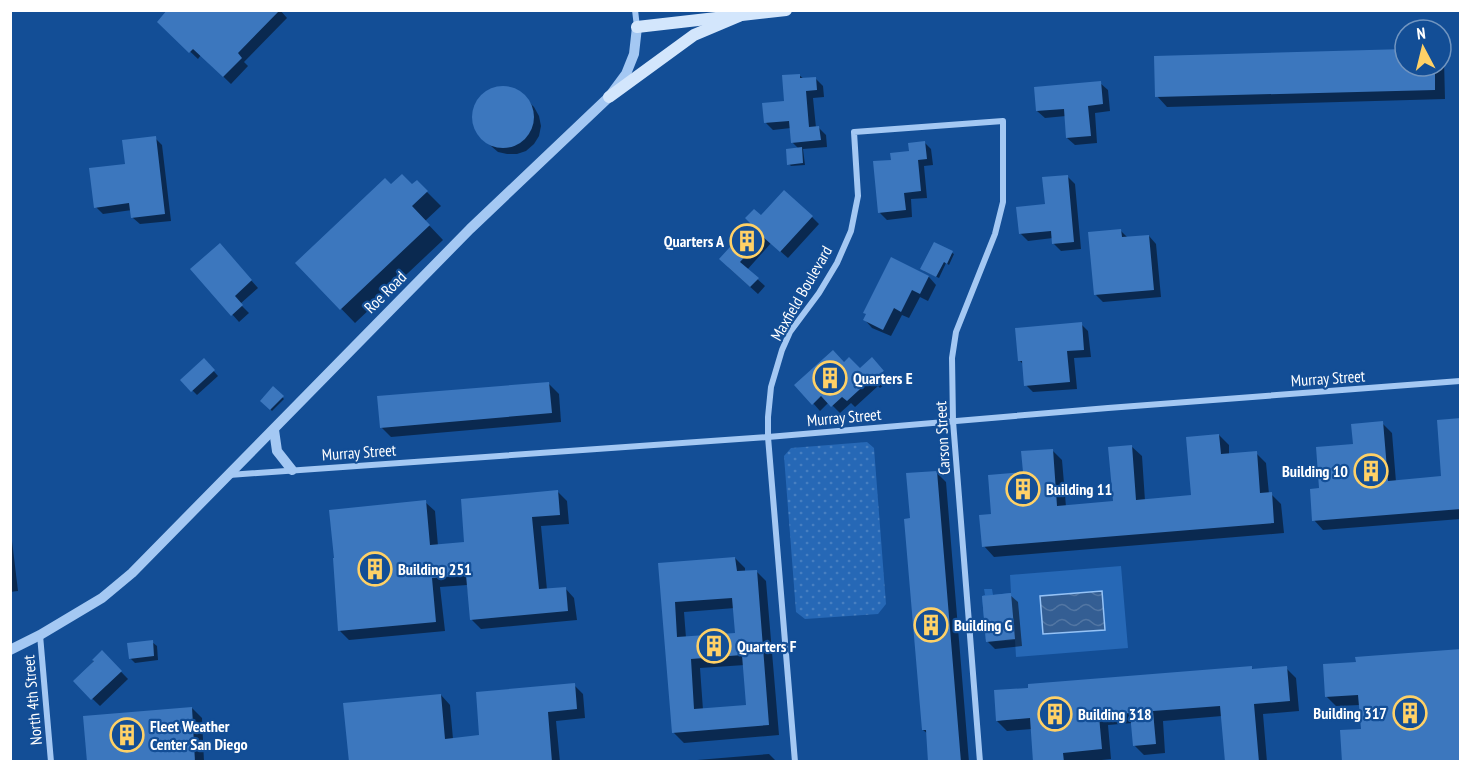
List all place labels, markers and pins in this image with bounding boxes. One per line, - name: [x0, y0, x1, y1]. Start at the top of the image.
- building icon: Quarters A: [729, 223, 765, 259]
- place label: Quarters A: [664, 231, 725, 251]
- building icon: Quarters E: [812, 360, 848, 396]
- place label: Quarters E: [853, 368, 913, 388]
- building icon: Building 10: [1353, 453, 1389, 489]
- place label: Building 10: [1282, 461, 1348, 481]
- building icon: Building 11: [1005, 471, 1041, 507]
- place label: Building 11: [1046, 479, 1112, 499]
- building icon: Building 251: [357, 551, 393, 587]
- place label: Building 251: [398, 559, 472, 579]
- building icon: Building G: [913, 607, 949, 643]
- place label: Building G: [954, 615, 1013, 635]
- building icon: Quarters F: [696, 628, 732, 664]
- place label: Quarters F: [737, 636, 797, 656]
- building icon: Building 317: [1392, 695, 1428, 731]
- building icon: Building 318: [1037, 696, 1073, 732]
- place label: Building 317: [1313, 703, 1387, 723]
- place label: Building 318: [1078, 704, 1152, 724]
- place label: Fleet Weather Center San Diego: [150, 716, 248, 754]
- building icon: Fleet Weather Center San Diego: [109, 717, 145, 753]

